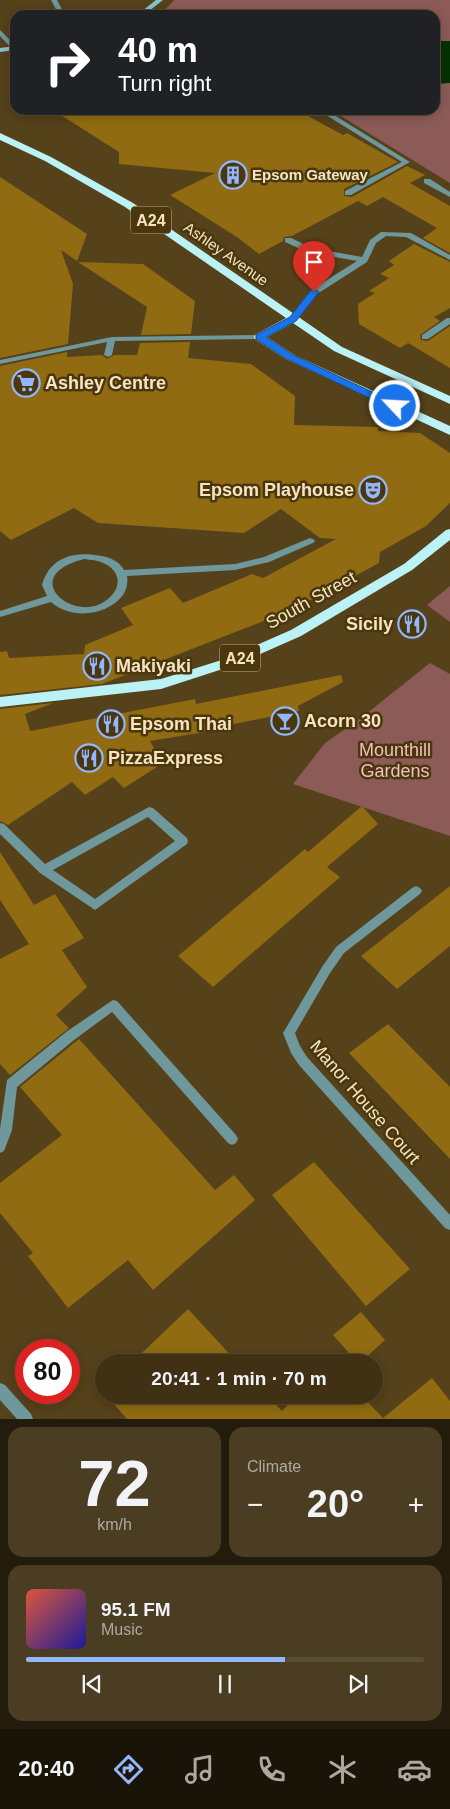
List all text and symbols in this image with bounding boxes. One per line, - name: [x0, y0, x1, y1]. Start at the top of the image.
- icon: right: [35, 30, 100, 95]
- text: 40 m: [118, 30, 198, 69]
- text: Turn right: [118, 71, 211, 96]
- building icon: Epsom Gateway: [218, 160, 248, 190]
- place label: Epsom Gateway: [252, 166, 369, 183]
- road number: A24: [131, 206, 171, 234]
- street label: Ashley Avenue: [181, 218, 272, 289]
- pin: [293, 241, 335, 292]
- icon: arrive: [300, 248, 328, 276]
- supermarket icon: Ashley Centre: [11, 368, 41, 398]
- place label: Ashley Centre: [45, 373, 166, 393]
- position arrow: [368, 379, 420, 431]
- theatre icon: Epsom Playhouse: [358, 475, 388, 505]
- place label: Epsom Playhouse: [199, 480, 354, 500]
- street label: South Street: [262, 567, 360, 633]
- restaurant icon: Sicily: [397, 609, 427, 639]
- place label: Sicily: [346, 614, 393, 634]
- road number: A24: [220, 644, 260, 671]
- restaurant icon: Makiyaki: [82, 651, 112, 681]
- place label: Makiyaki: [116, 656, 191, 676]
- bar icon: Acorn 30: [270, 706, 300, 736]
- restaurant icon: Epsom Thai: [96, 709, 126, 739]
- place label: Acorn 30: [304, 711, 381, 731]
- place label: Epsom Thai: [130, 714, 232, 734]
- park label: Mounthill Gardens: [359, 740, 431, 781]
- restaurant icon: PizzaExpress: [74, 743, 104, 773]
- place label: PizzaExpress: [108, 748, 223, 768]
- street label: Manor House Court: [306, 1036, 424, 1168]
- speed limit sign: 80: [15, 1339, 80, 1404]
- text: 20:41 · 1 min · 70 m: [151, 1368, 327, 1389]
- text: 72: [78, 1447, 151, 1520]
- text: Climate: [247, 1458, 301, 1475]
- text: 20°: [307, 1483, 364, 1525]
- text: −: [247, 1489, 263, 1520]
- text: +: [408, 1489, 424, 1520]
- text: km/h: [97, 1516, 132, 1533]
- text: 95.1 FM: [101, 1599, 171, 1620]
- text: Music: [101, 1621, 143, 1638]
- icon: previous: [78, 1670, 106, 1698]
- icon: pause: [211, 1670, 239, 1698]
- icon: next: [344, 1670, 372, 1698]
- icon: directions: [111, 1752, 146, 1787]
- icon: music: [182, 1752, 217, 1787]
- icon: phone: [254, 1752, 289, 1787]
- icon: climate: [325, 1752, 360, 1787]
- icon: car: [397, 1752, 432, 1787]
- text: 20:40: [18, 1756, 75, 1781]

